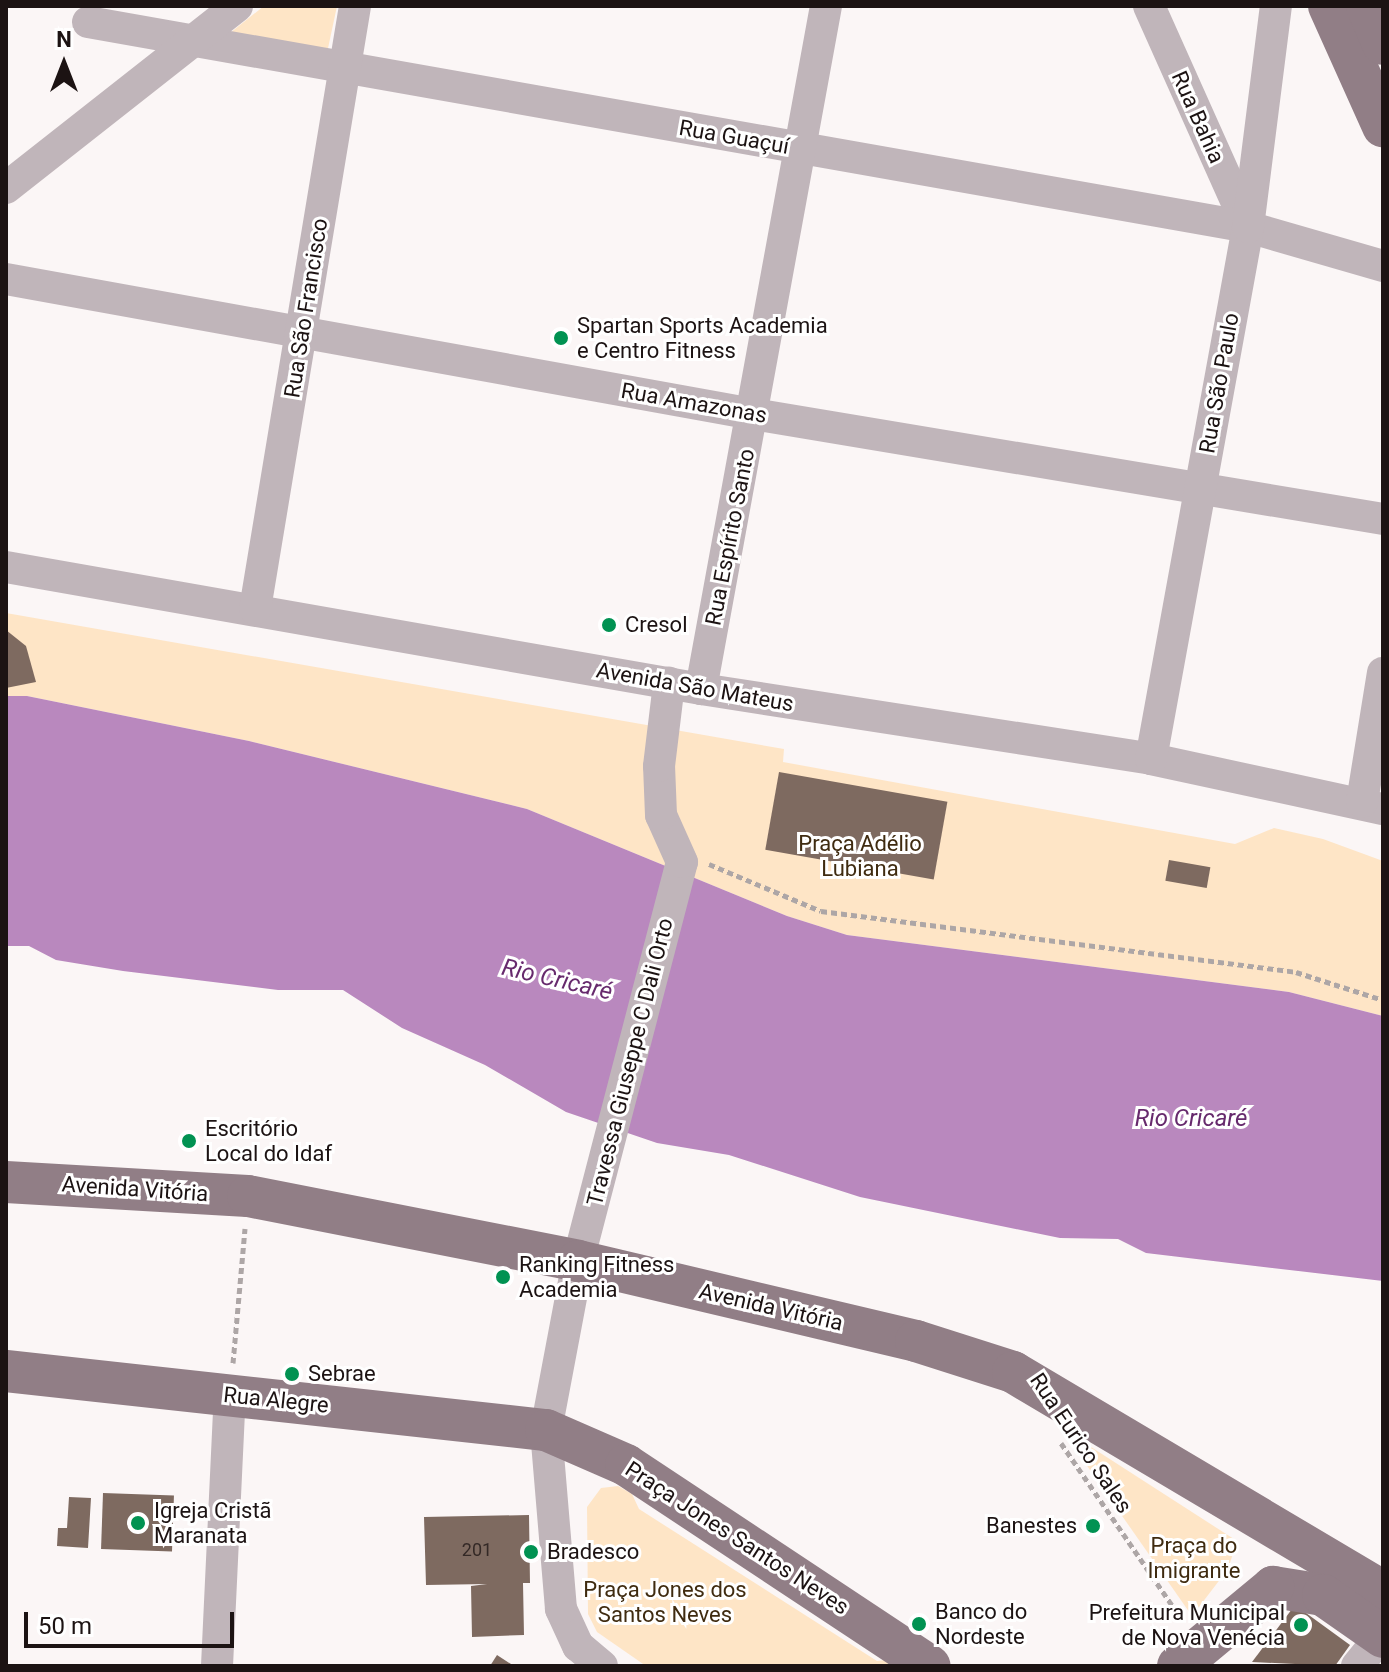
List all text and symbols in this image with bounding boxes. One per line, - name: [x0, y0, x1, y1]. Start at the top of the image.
- north arrow: [24, 24, 104, 104]
- text: N: [56, 27, 72, 52]
- street label: Rua Bahia: [1166, 67, 1230, 167]
- street label: Rua Guaçuí: [677, 114, 791, 160]
- street label: Rua São Francisco: [279, 216, 333, 400]
- street label: Rua São Paulo: [1194, 311, 1244, 455]
- place label: Spartan Sports Academia e Centro Fitness: [577, 312, 828, 364]
- marker: Spartan Sports Academia e Centro Fitness: [552, 329, 570, 347]
- street label: Rua Amazonas: [619, 377, 769, 429]
- street label: Rua Espírito Santo: [700, 446, 760, 628]
- place label: Cresol: [625, 612, 687, 638]
- marker: Cresol: [600, 616, 618, 634]
- street label: Avenida São Mateus: [594, 657, 796, 717]
- park label: Praça Adélio Lubiana: [798, 830, 922, 882]
- street label: Travessa Giuseppe C Dali Orto: [581, 915, 679, 1209]
- water label: Rio Cricaré: [499, 953, 615, 1007]
- water label: Rio Cricaré: [1135, 1105, 1247, 1133]
- place label: Escritório Local do Idaf: [205, 1115, 332, 1166]
- marker: Escritório Local do Idaf: [180, 1132, 198, 1150]
- street label: Avenida Vitória: [61, 1171, 209, 1207]
- place label: Ranking Fitness Academia: [519, 1251, 674, 1302]
- marker: Ranking Fitness Academia: [494, 1268, 512, 1286]
- street label: Avenida Vitória: [696, 1278, 846, 1336]
- place label: Sebrae: [308, 1361, 376, 1387]
- marker: Sebrae: [283, 1365, 301, 1383]
- street label: Rua Eurico Sales: [1024, 1368, 1138, 1518]
- street label: Rua Alegre: [222, 1381, 330, 1419]
- street label: Praça Jones Santos Neves: [620, 1456, 854, 1620]
- place label: Igreja Cristã Maranata: [154, 1497, 272, 1548]
- place label: Banestes: [986, 1513, 1077, 1539]
- marker: Igreja Cristã Maranata: [129, 1514, 147, 1532]
- marker: Banestes: [1084, 1517, 1102, 1535]
- park label: Praça do Imigrante: [1148, 1532, 1240, 1584]
- house number: 201: [462, 1539, 492, 1561]
- place label: Bradesco: [547, 1539, 639, 1565]
- marker: Bradesco: [522, 1543, 540, 1561]
- park label: Praça Jones dos Santos Neves: [583, 1576, 747, 1628]
- scale bar: [28, 1596, 238, 1646]
- place label: Banco do Nordeste: [935, 1598, 1027, 1650]
- place label: Prefeitura Municipal de Nova Venécia: [1089, 1599, 1285, 1650]
- text: 50 m: [38, 1612, 92, 1640]
- marker: Banco do Nordeste: [910, 1615, 928, 1633]
- marker: Prefeitura Municipal de Nova Venécia: [1292, 1616, 1310, 1634]

